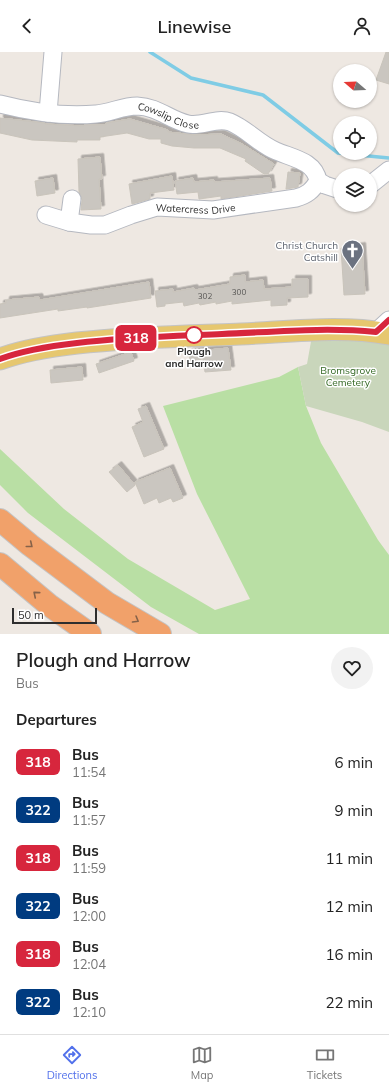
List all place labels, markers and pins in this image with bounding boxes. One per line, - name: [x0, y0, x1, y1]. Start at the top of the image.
- church icon: Christ Church Catshill: [340, 238, 366, 271]
- place label: Christ Church Catshill: [275, 239, 338, 264]
- marker: Plough and Harrow: [185, 326, 203, 344]
- place label: Plough and Harrow: [165, 345, 223, 370]

